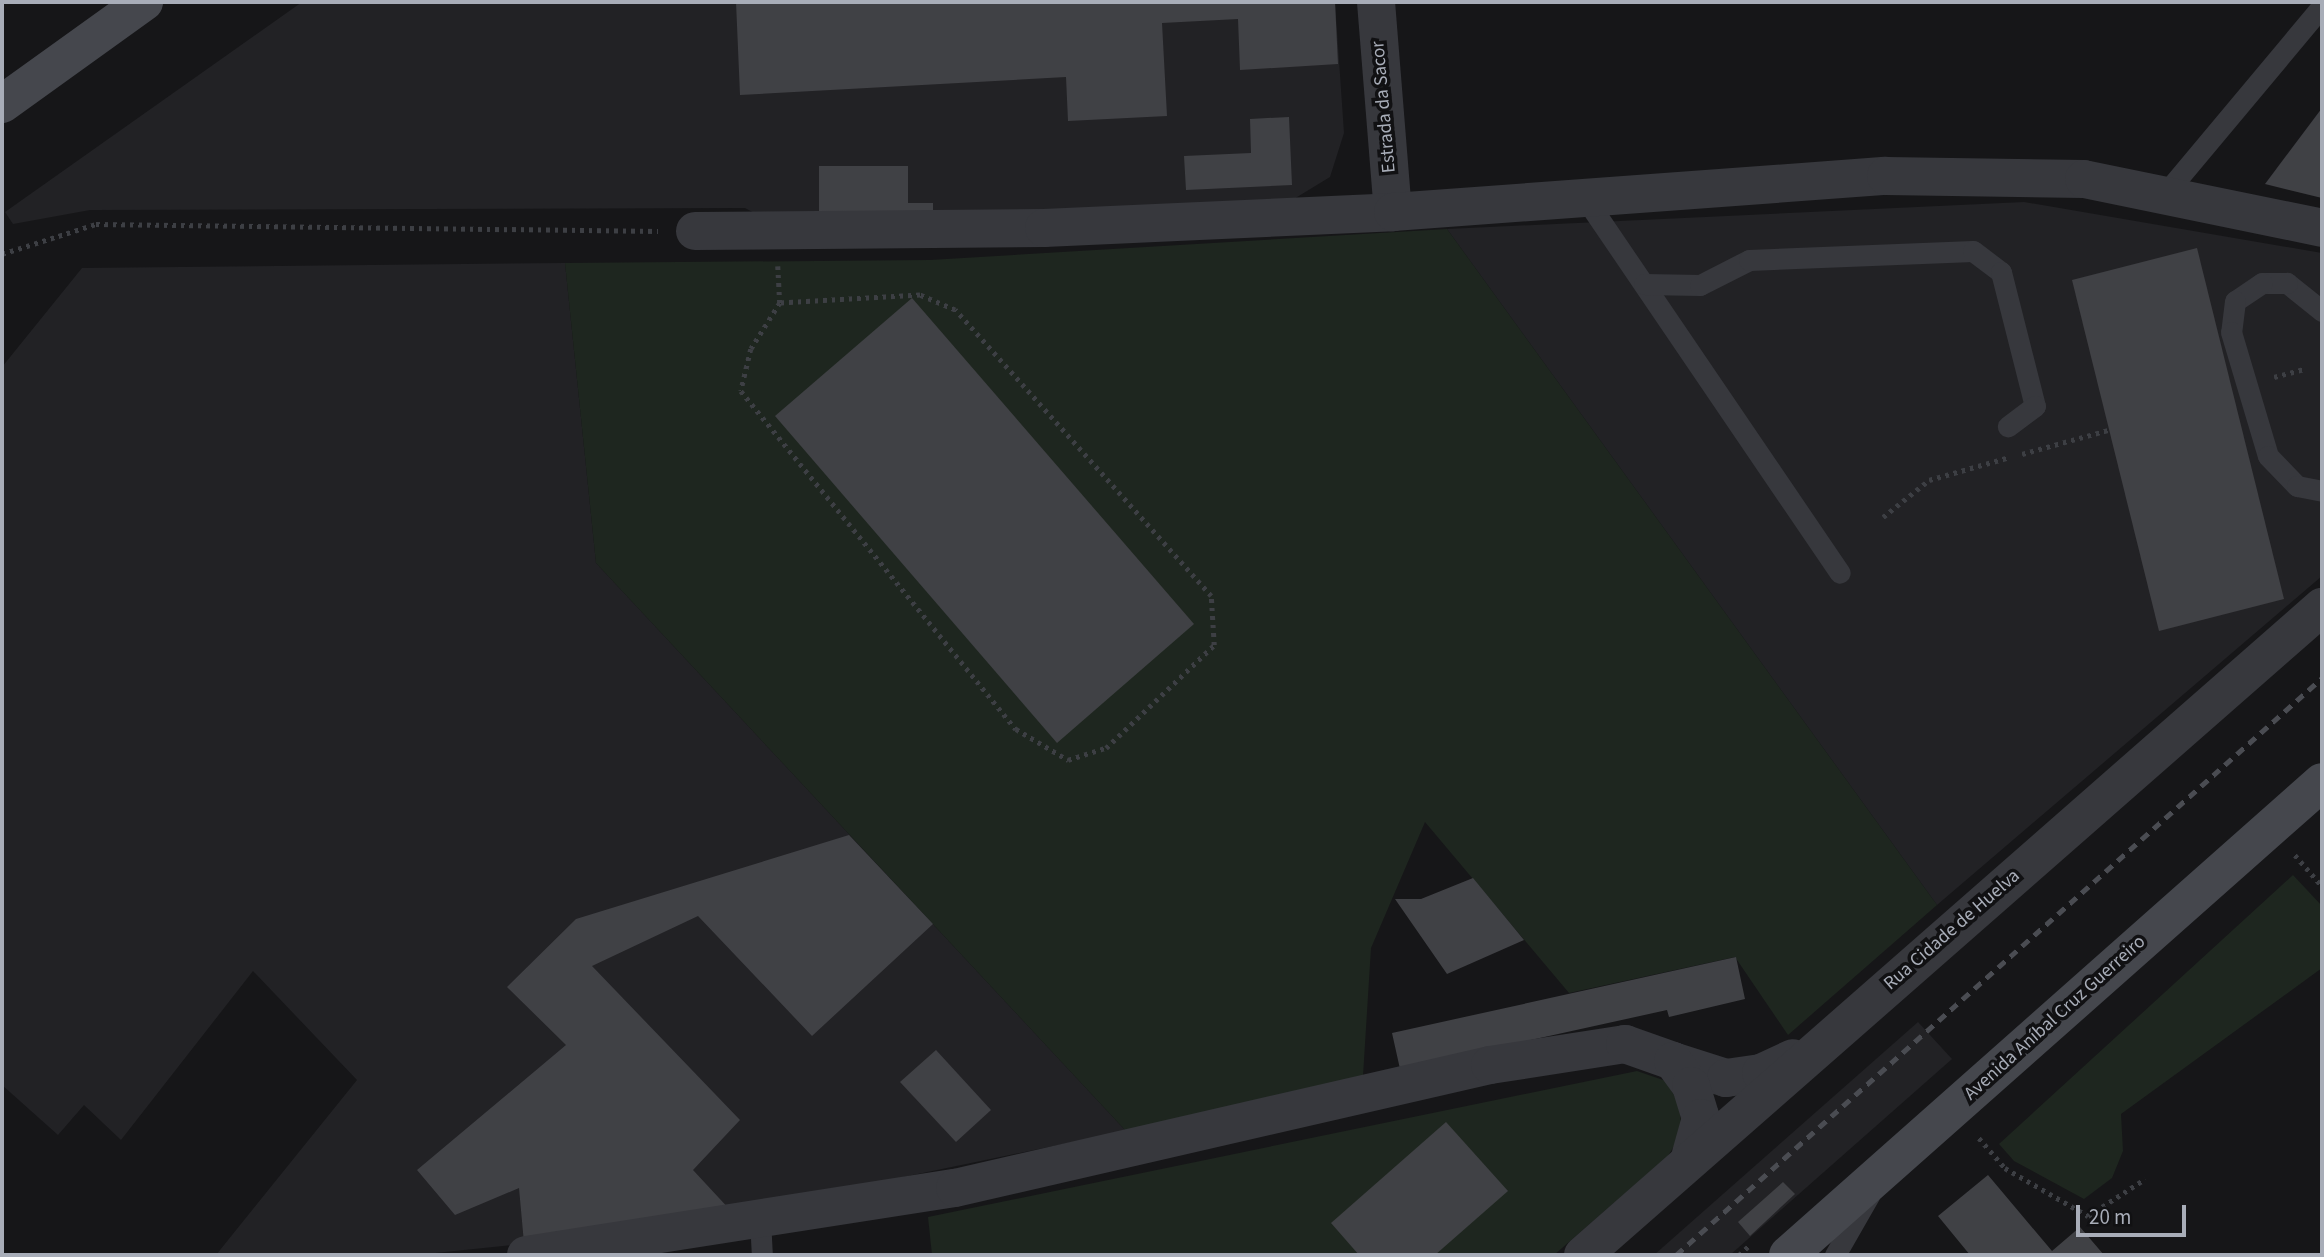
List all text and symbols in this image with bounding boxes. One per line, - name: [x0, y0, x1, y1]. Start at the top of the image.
- street label: Estrada da Sacor: [1367, 40, 1401, 174]
- street label: Rua Cidade de Huelva: [1879, 865, 2025, 995]
- street label: Avenida Aníbal Cruz Guerreiro: [1960, 931, 2150, 1105]
- scale bar: [2079, 1190, 2189, 1234]
- text: 20 m: [2089, 1202, 2131, 1232]

